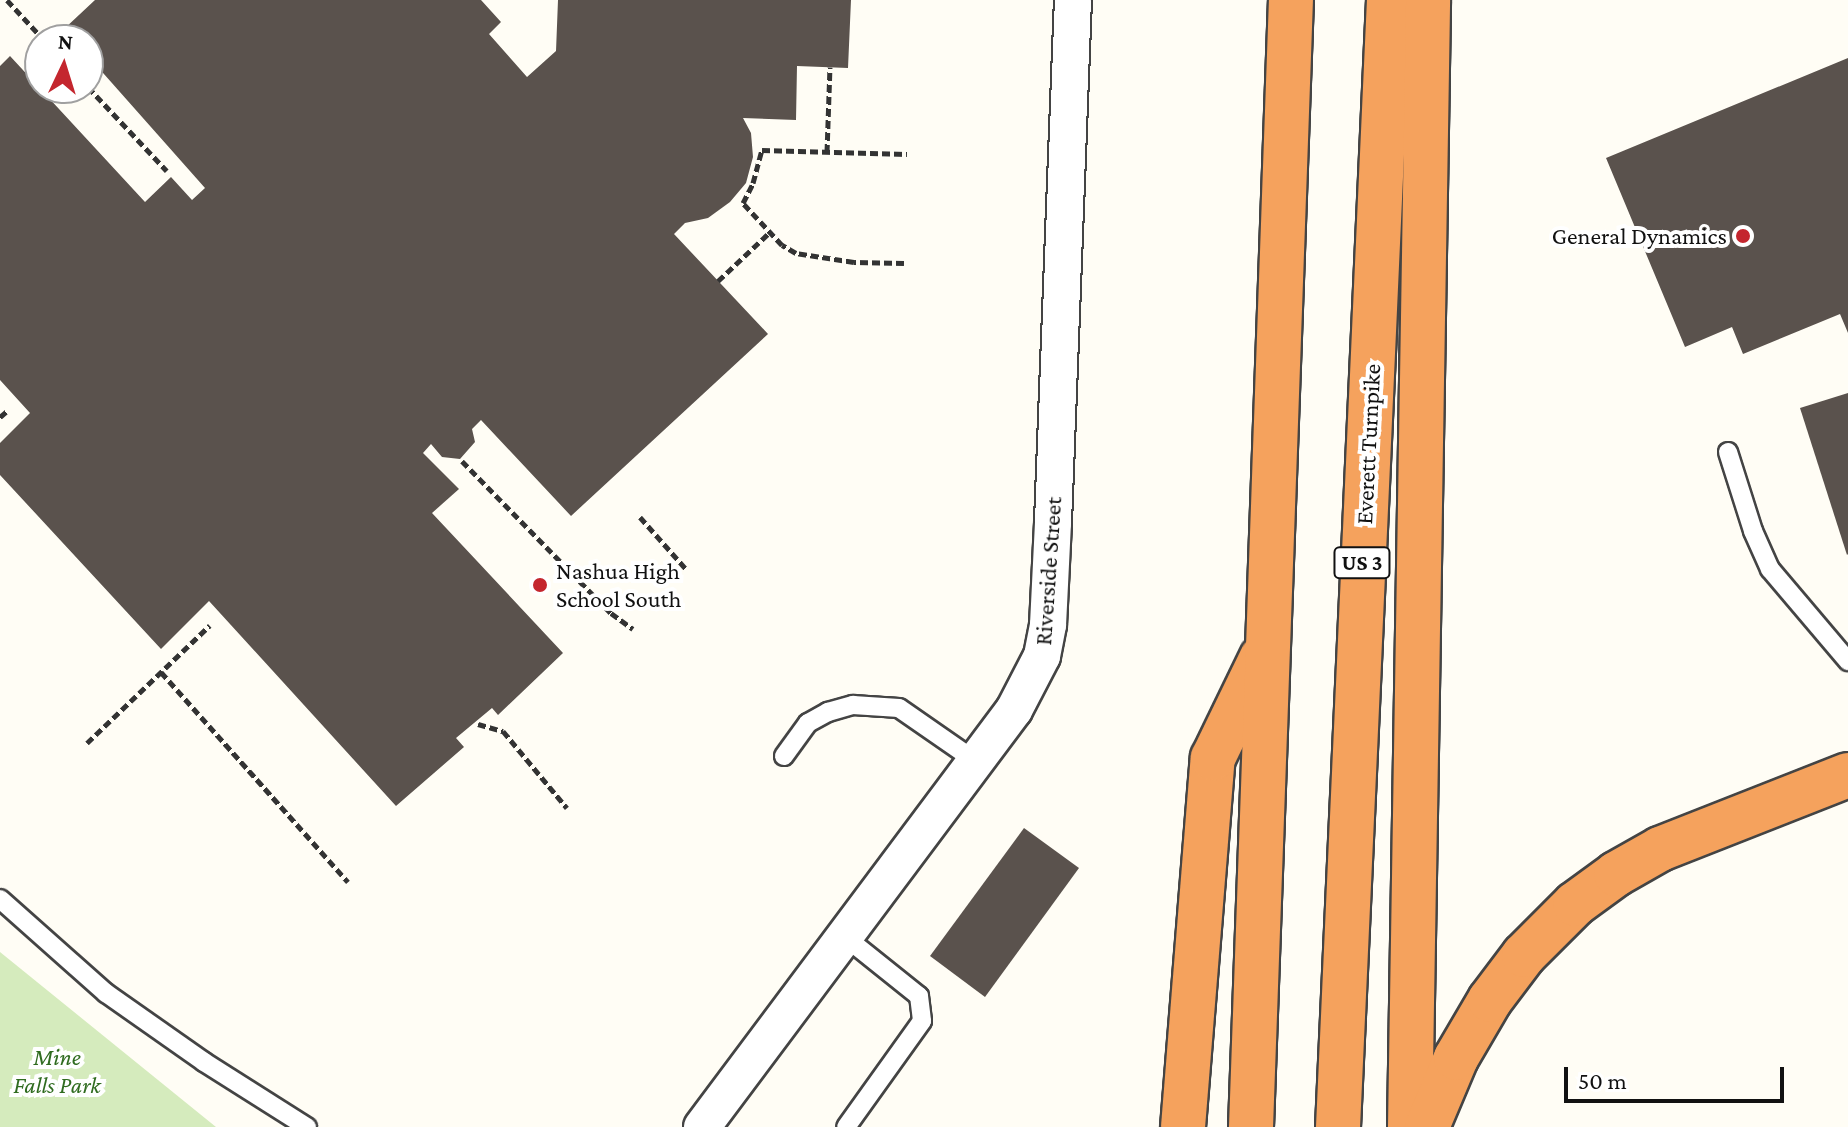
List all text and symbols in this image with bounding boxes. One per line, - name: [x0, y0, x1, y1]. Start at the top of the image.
- north arrow: [24, 24, 104, 104]
- text: N: [57, 29, 74, 55]
- place label: General Dynamics: [1552, 222, 1727, 250]
- marker: General Dynamics: [1734, 227, 1752, 245]
- street label: Everett Turnpike: [1349, 363, 1387, 525]
- street label: Riverside Street: [1028, 496, 1068, 646]
- road number: US 3: [1332, 545, 1392, 581]
- place label: Nashua High School South: [556, 557, 681, 613]
- marker: Nashua High School South: [531, 576, 549, 594]
- park label: Mine Falls Park: [13, 1043, 101, 1099]
- scale bar: [1568, 1051, 1788, 1101]
- text: 50 m: [1578, 1067, 1627, 1094]

